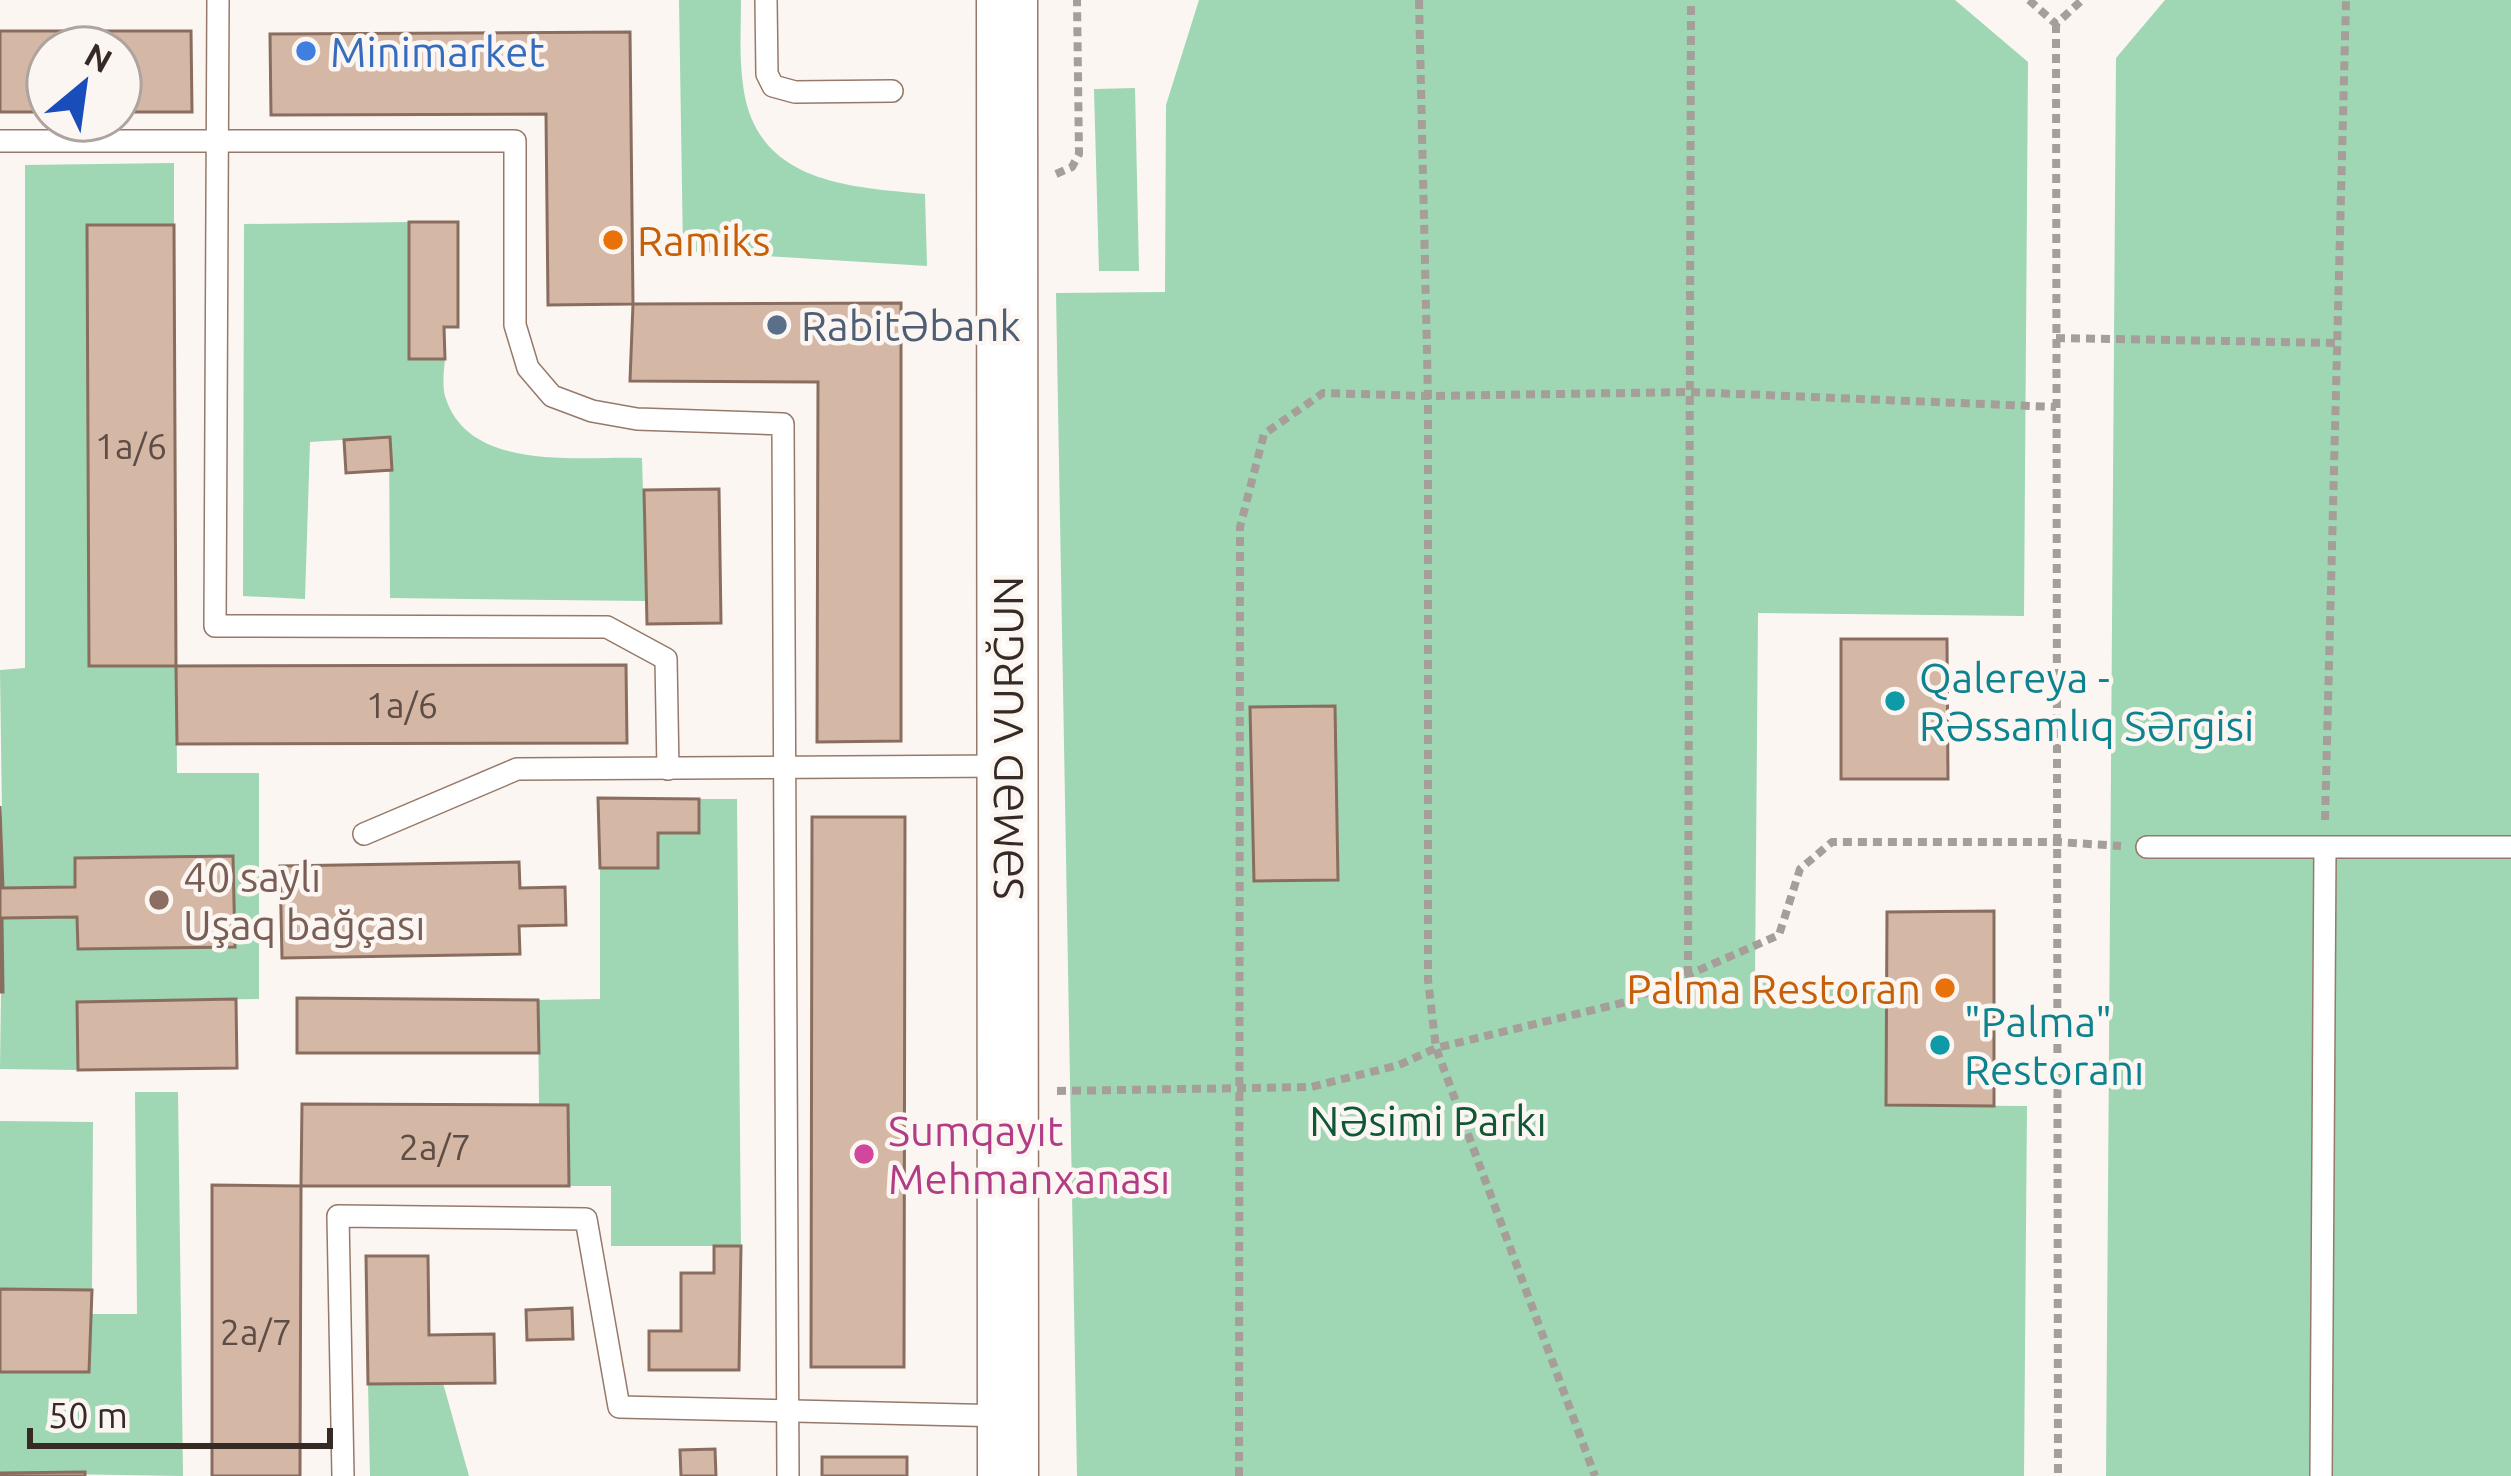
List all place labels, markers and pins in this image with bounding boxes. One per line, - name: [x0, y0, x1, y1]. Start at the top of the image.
- place label: Minimarket: [330, 28, 545, 75]
- marker: Minimarket: [293, 38, 319, 64]
- place label: Ramiks: [637, 217, 771, 264]
- marker: Ramiks: [600, 227, 626, 253]
- place label: Rabitəbank: [801, 302, 1021, 349]
- marker: Rabitəbank: [764, 312, 790, 338]
- place label: Qalereya - Rəssamlıq Sərgisi: [1919, 654, 2254, 749]
- marker: Qalereya - Rəssamlıq Sərgisi: [1882, 688, 1908, 714]
- place label: 40 saylı Uşaq bağçası: [183, 853, 425, 948]
- marker: 40 saylı Uşaq bağçası: [146, 887, 172, 913]
- place label: Palma Restoran: [1626, 965, 1921, 1012]
- marker: Palma Restoran: [1932, 975, 1958, 1001]
- place label: "Palma" Restoranı: [1964, 998, 2144, 1093]
- marker: "Palma" Restoranı: [1927, 1032, 1953, 1058]
- place label: Sumqayıt Mehmanxanası: [888, 1107, 1170, 1202]
- marker: Sumqayıt Mehmanxanası: [851, 1141, 877, 1167]

